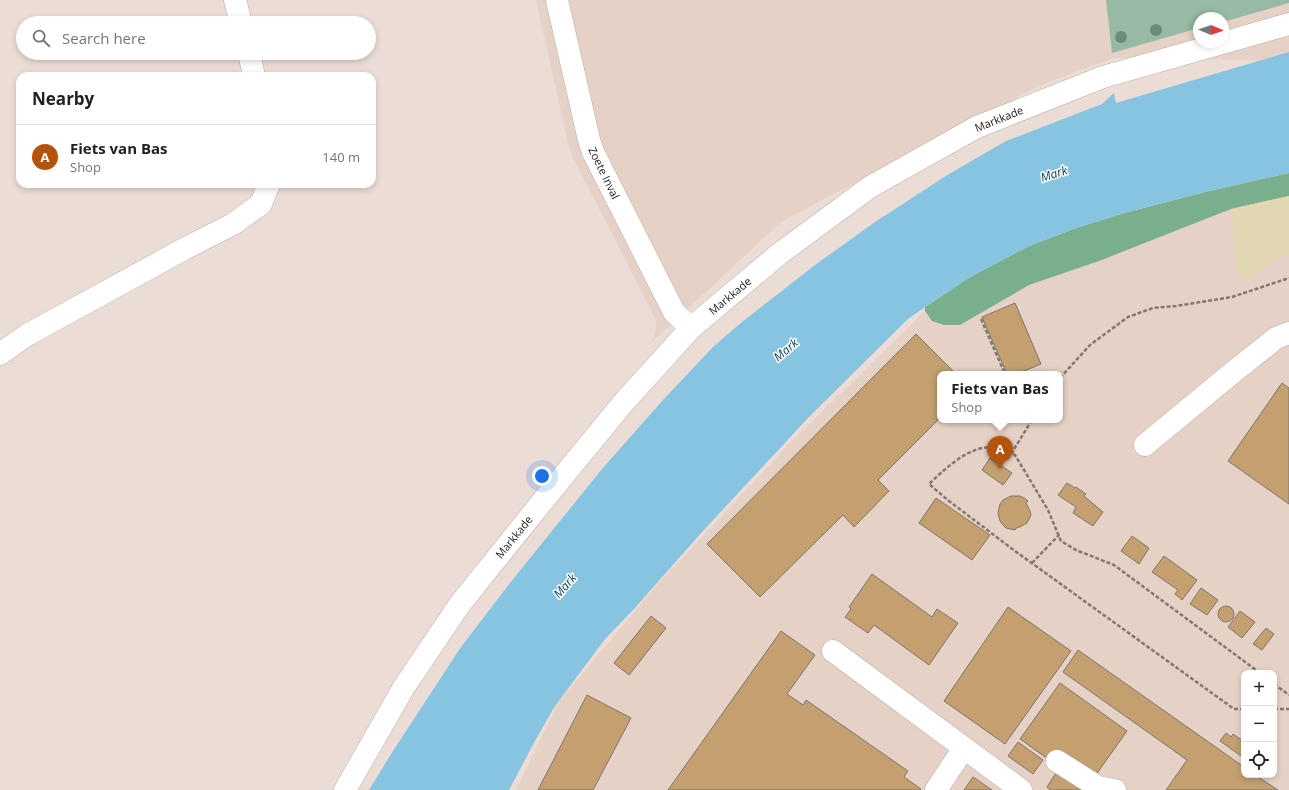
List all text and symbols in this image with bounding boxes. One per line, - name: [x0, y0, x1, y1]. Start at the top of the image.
- north arrow: [1193, 12, 1229, 48]
- search box: [16, 16, 376, 60]
- icon: search: [30, 27, 52, 49]
- text: Search here: [62, 28, 146, 48]
- text: Nearby: [32, 87, 94, 110]
- street label: Markkade: [972, 102, 1025, 135]
- text: Fiets van Bas: [70, 138, 167, 158]
- street label: Zoete Inval: [585, 144, 624, 201]
- text: A: [41, 148, 49, 166]
- text: 140 m: [322, 148, 360, 166]
- text: Shop: [70, 158, 101, 176]
- water label: Mark: [1038, 161, 1071, 186]
- street label: Markkade: [705, 273, 754, 318]
- water label: Mark: [770, 334, 803, 365]
- popup: [937, 371, 1063, 423]
- text: Fiets van Bas: [951, 378, 1049, 398]
- text: Shop: [951, 398, 982, 416]
- pin: A: [987, 436, 1013, 469]
- your location: [532, 466, 552, 486]
- street label: Markkade: [492, 512, 536, 561]
- water label: Mark: [549, 569, 581, 602]
- map controls: [1241, 670, 1277, 778]
- button: +: [1241, 670, 1277, 706]
- button: −: [1241, 706, 1277, 742]
- button: locate: [1241, 742, 1277, 778]

